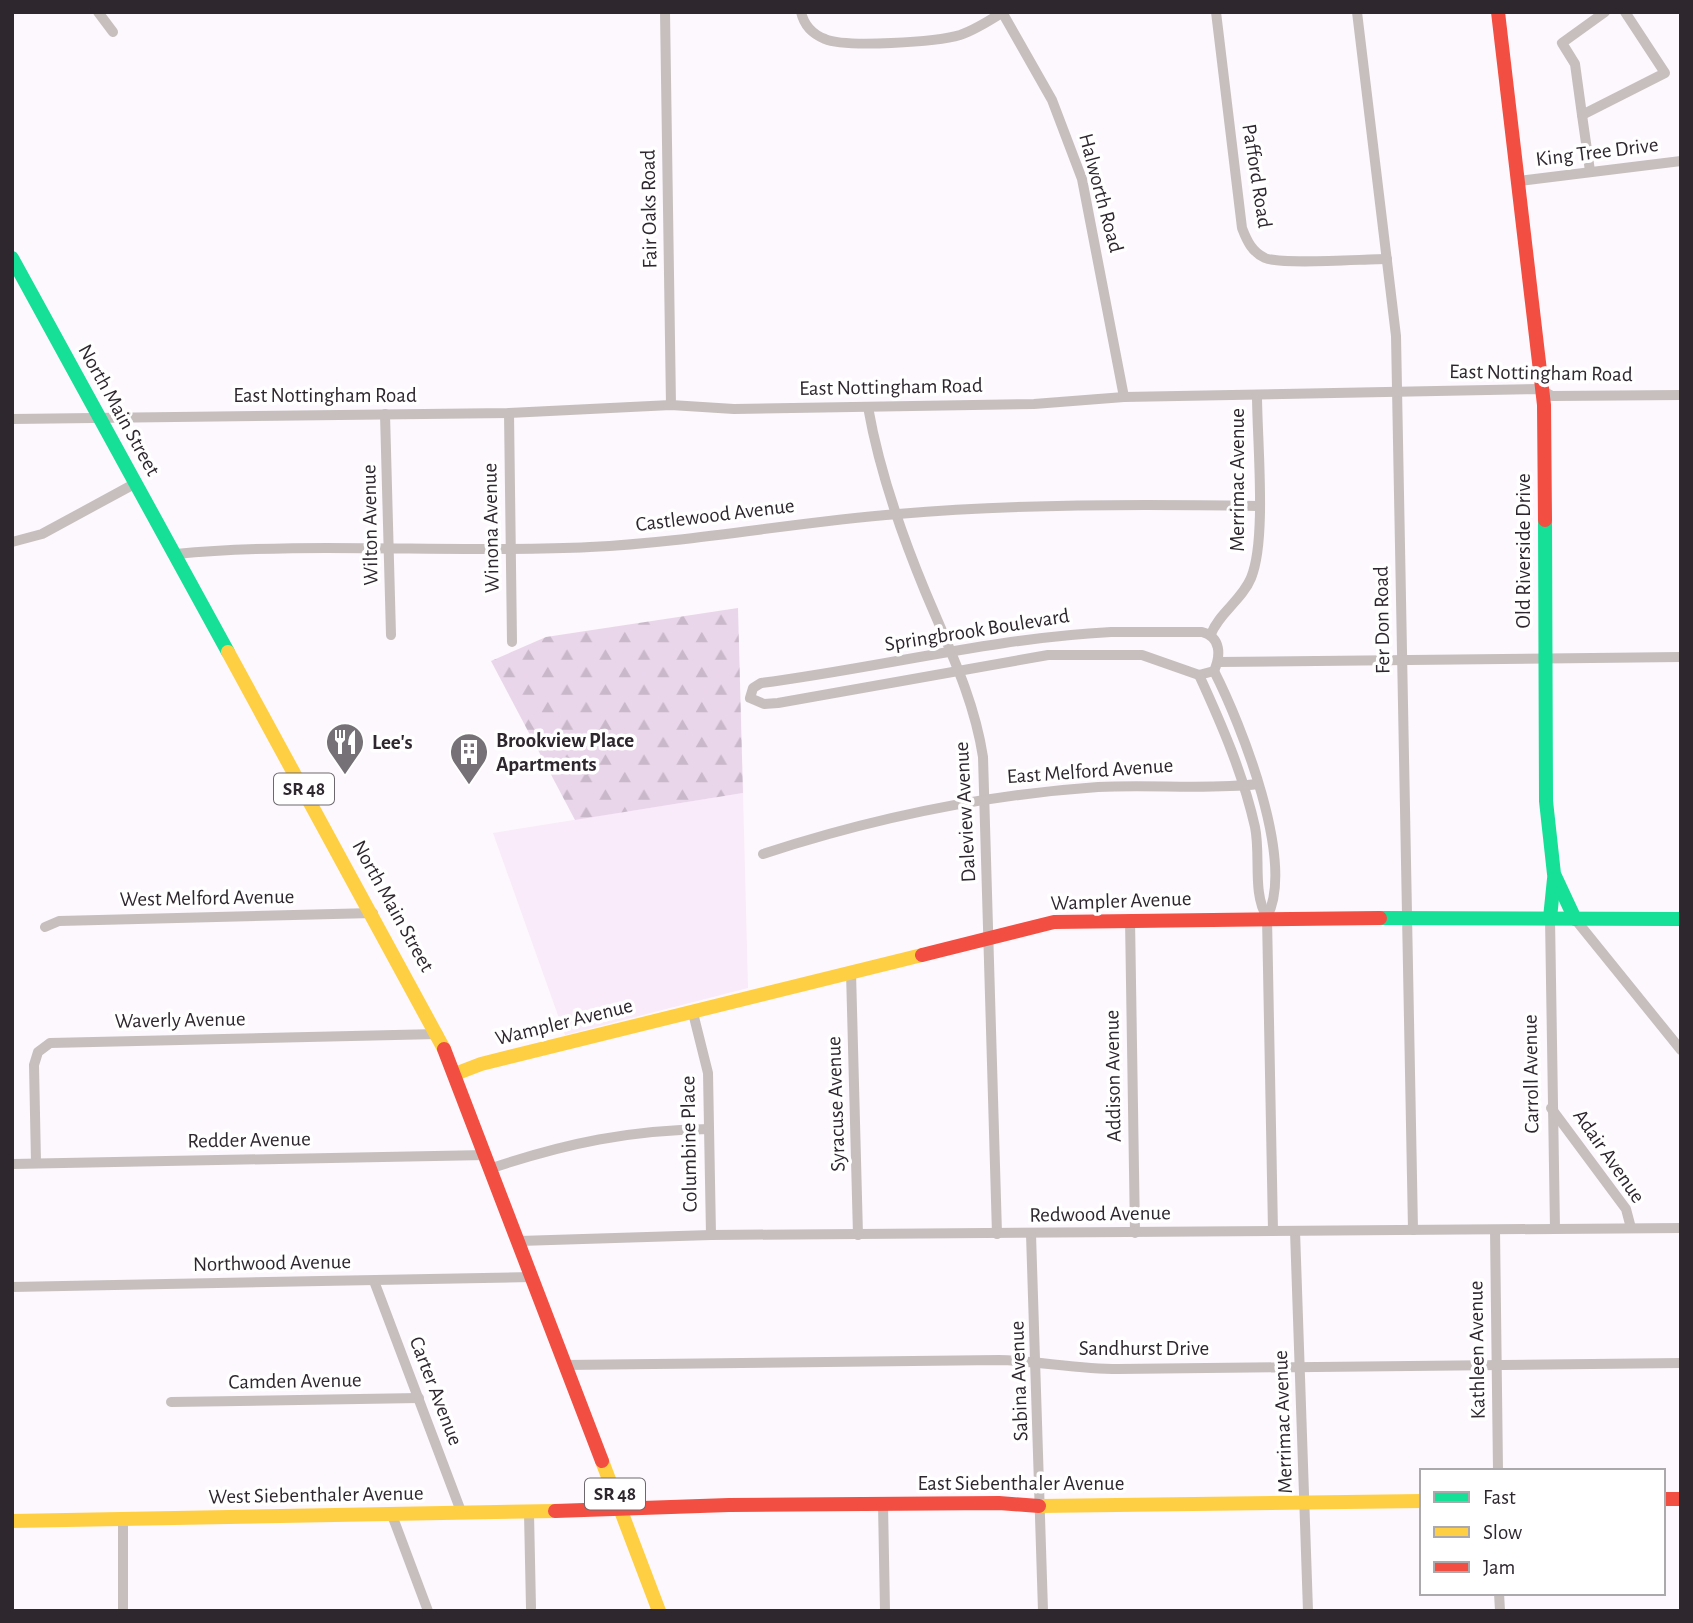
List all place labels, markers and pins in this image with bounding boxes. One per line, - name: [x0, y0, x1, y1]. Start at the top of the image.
- restaurant icon: Lee's: [324, 721, 366, 776]
- place label: Brookview Place Apartments: [496, 730, 634, 775]
- building icon: Brookview Place Apartments: [448, 731, 490, 786]
- place label: Lee's: [372, 732, 413, 753]

